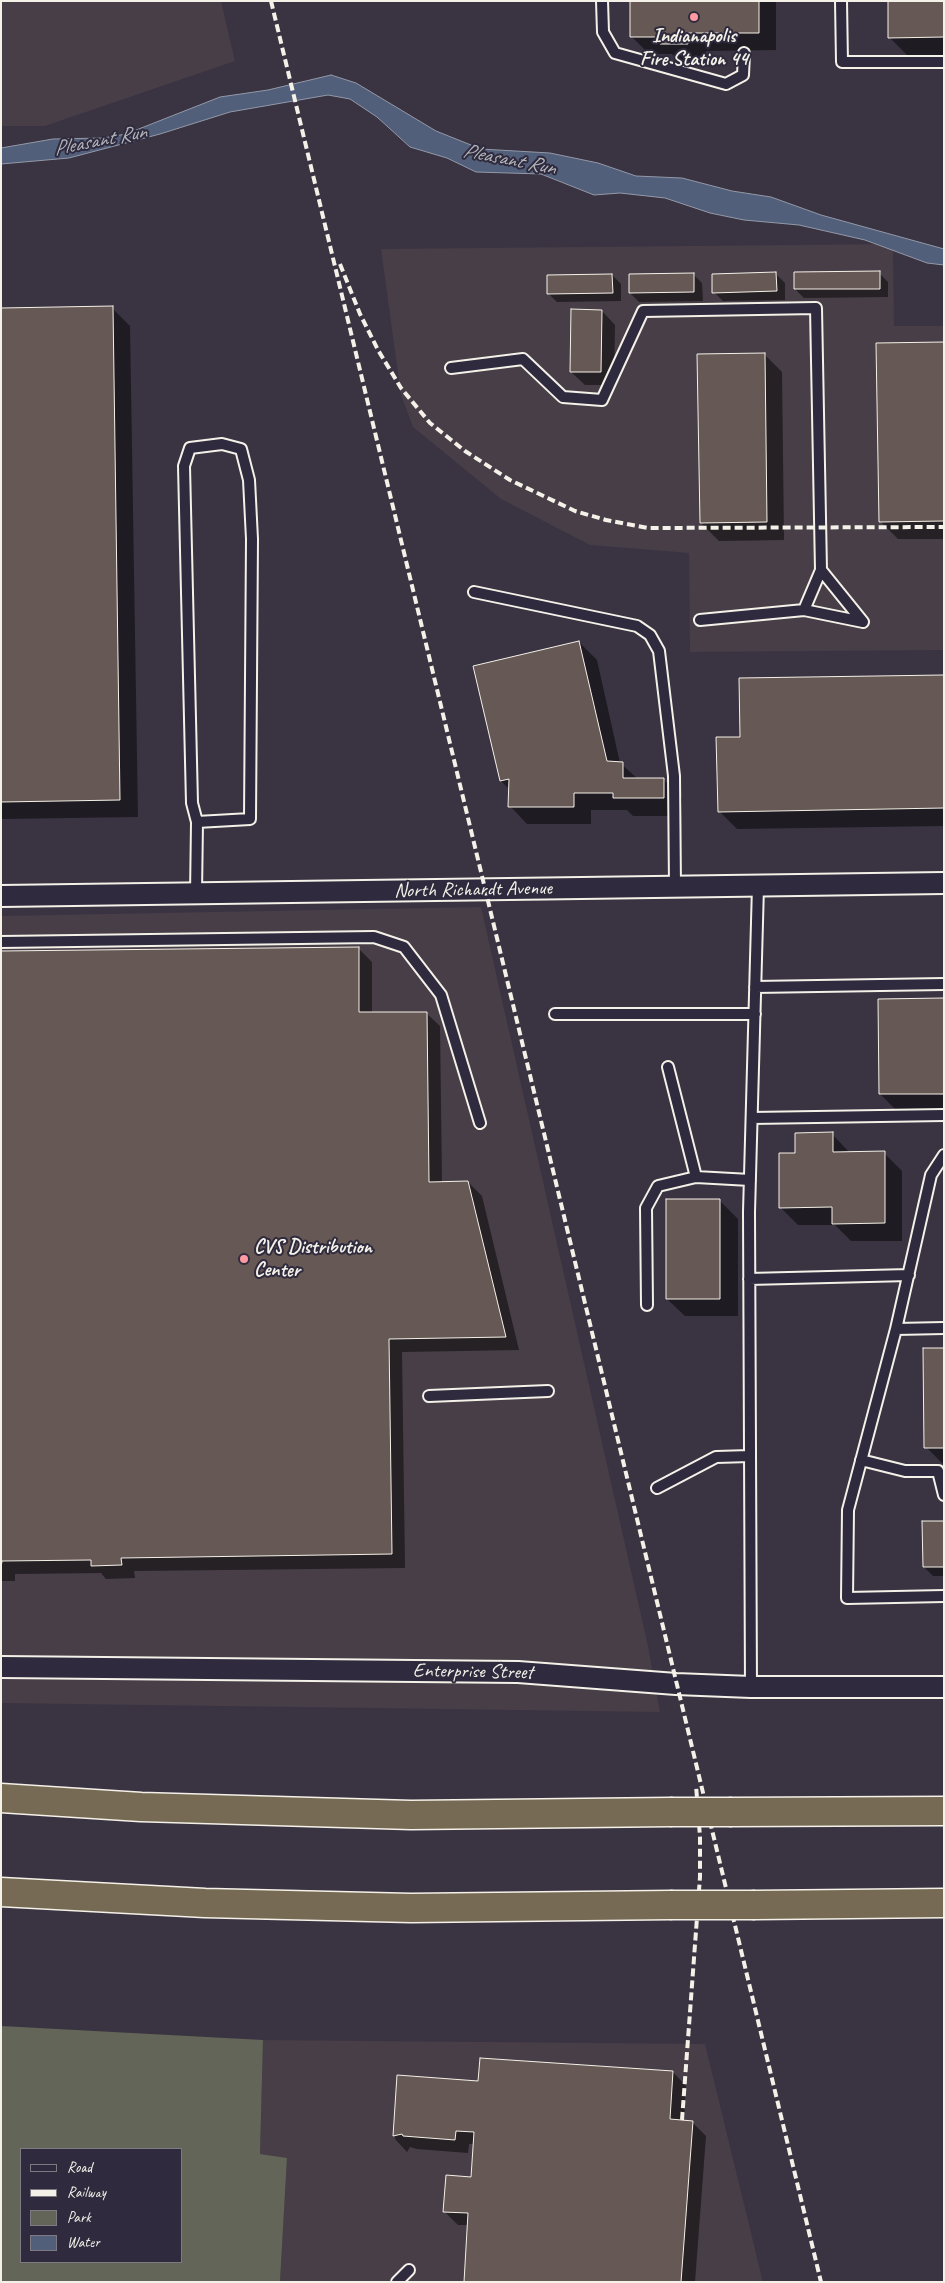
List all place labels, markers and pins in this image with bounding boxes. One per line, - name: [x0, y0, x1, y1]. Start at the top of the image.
- marker: Indianapolis Fire Station 44: [688, 11, 700, 23]
- place label: Indianapolis Fire Station 44: [640, 25, 748, 72]
- place label: CVS Distribution Center: [254, 1236, 372, 1283]
- marker: CVS Distribution Center: [238, 1253, 250, 1265]

